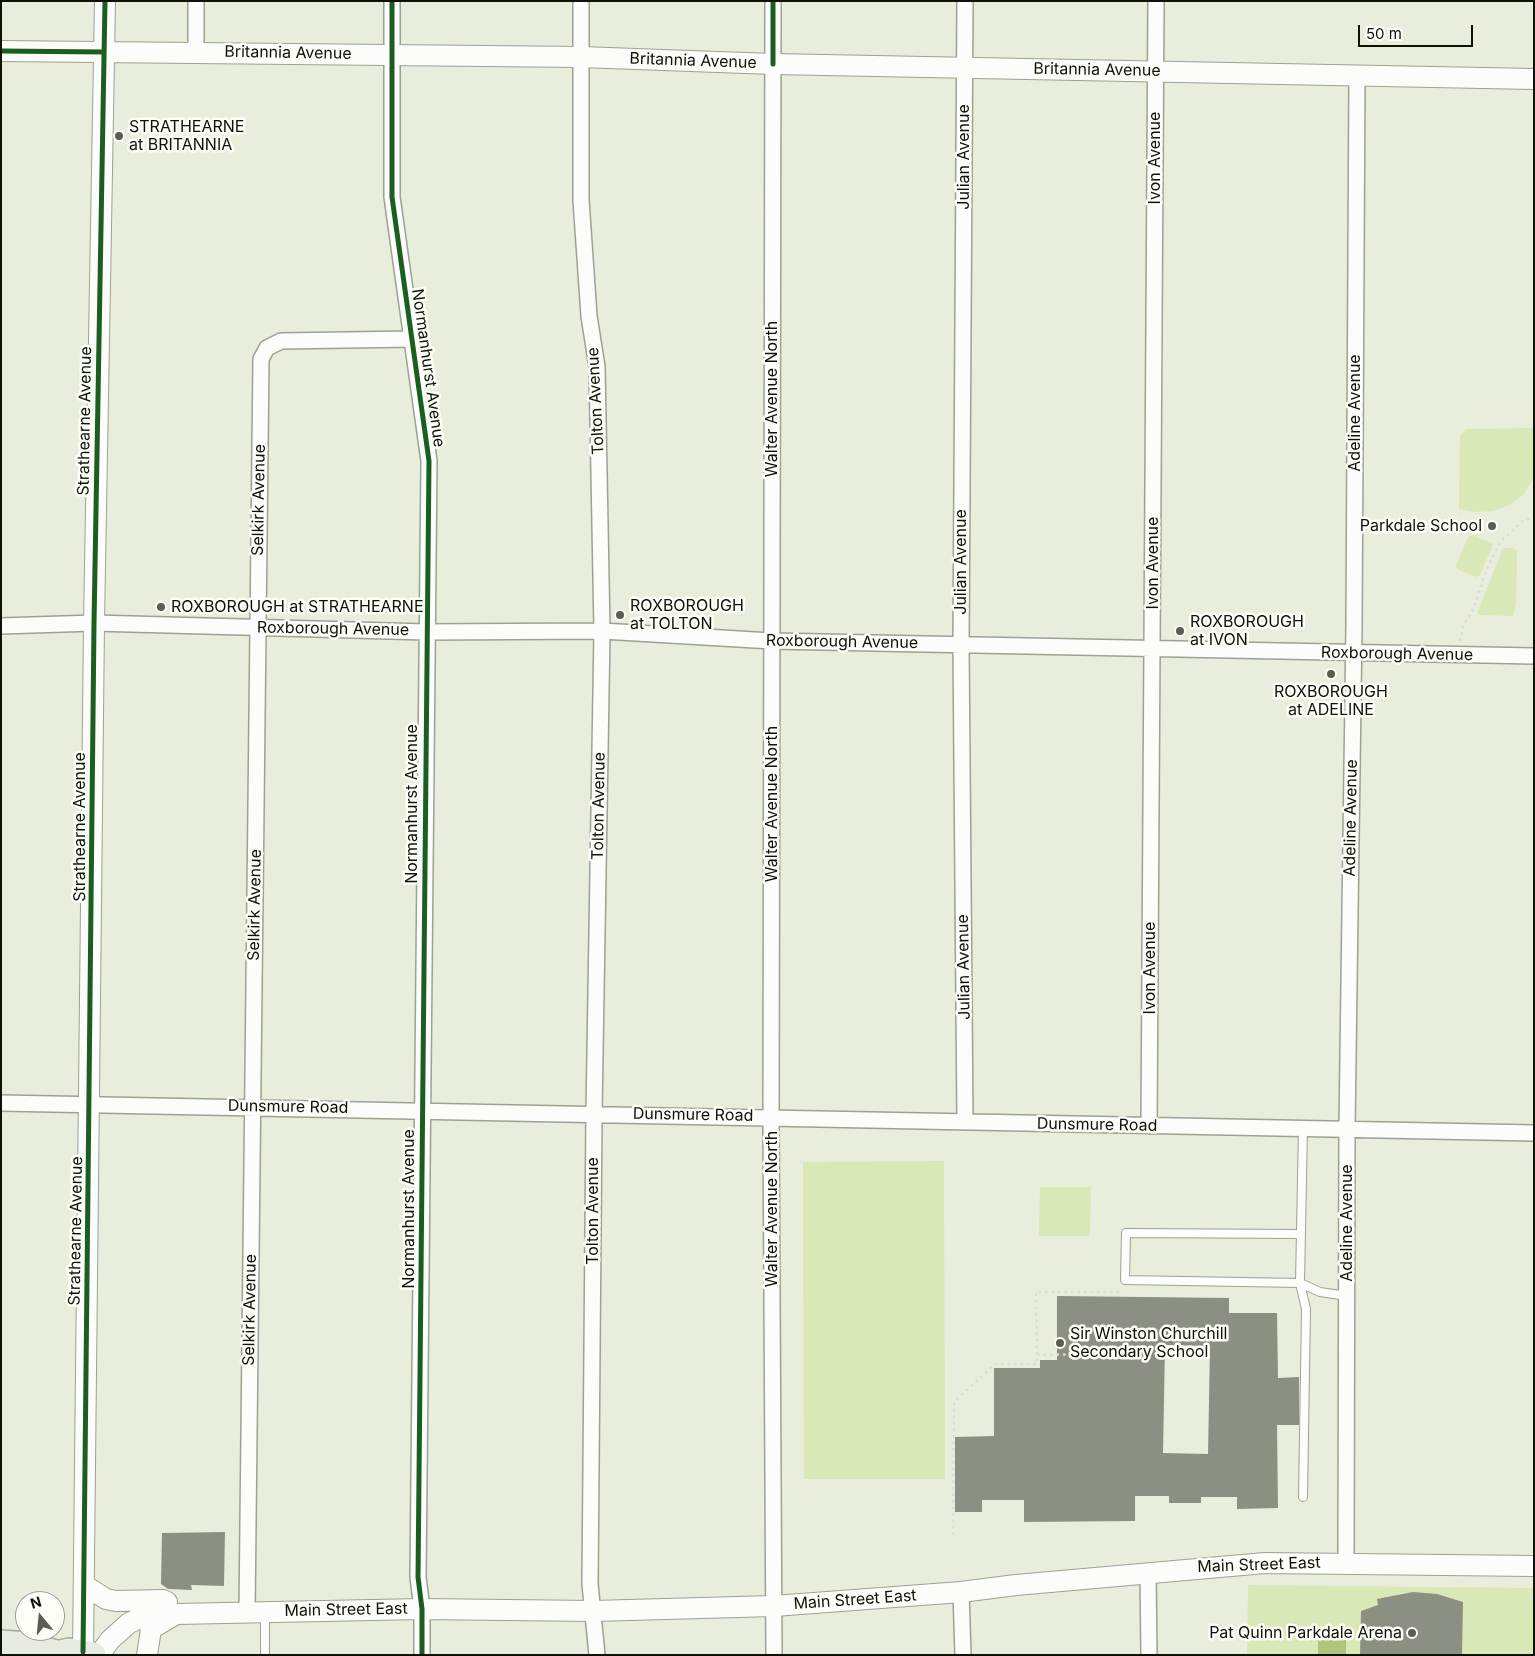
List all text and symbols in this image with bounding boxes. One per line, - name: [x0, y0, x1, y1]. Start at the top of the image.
- scale bar: [1360, 15, 1475, 47]
- text: 50 m: [1366, 24, 1402, 43]
- street label: Britannia Avenue: [224, 42, 352, 64]
- street label: Britannia Avenue: [629, 49, 757, 73]
- street label: Britannia Avenue: [1033, 59, 1161, 81]
- street label: Julian Avenue: [954, 104, 974, 210]
- street label: Ivon Avenue: [1145, 112, 1165, 204]
- place label: STRATHEARNE at BRITANNIA: [129, 117, 244, 155]
- marker: STRATHEARNE at BRITANNIA: [113, 130, 125, 142]
- street label: Normanhurst Avenue: [407, 288, 449, 448]
- street label: Walter Avenue North: [762, 321, 782, 477]
- street label: Strathearne Avenue: [74, 346, 96, 496]
- street label: Tolton Avenue: [584, 347, 608, 455]
- street label: Adeline Avenue: [1345, 354, 1365, 472]
- street label: Selkirk Avenue: [248, 444, 270, 556]
- street label: Julian Avenue: [951, 509, 971, 615]
- place label: Parkdale School: [1360, 516, 1482, 536]
- street label: Ivon Avenue: [1143, 517, 1163, 609]
- marker: Parkdale School: [1486, 520, 1498, 532]
- place label: ROXBOROUGH at TOLTON: [630, 596, 744, 634]
- place label: ROXBOROUGH at STRATHEARNE: [171, 597, 424, 617]
- marker: ROXBOROUGH at STRATHEARNE: [155, 601, 167, 613]
- marker: ROXBOROUGH at TOLTON: [614, 609, 626, 621]
- place label: ROXBOROUGH at IVON: [1190, 612, 1304, 650]
- street label: Roxborough Avenue: [257, 618, 409, 640]
- marker: ROXBOROUGH at IVON: [1174, 625, 1186, 637]
- street label: Roxborough Avenue: [766, 631, 918, 653]
- street label: Roxborough Avenue: [1321, 643, 1473, 665]
- marker: ROXBOROUGH at ADELINE: [1325, 668, 1337, 680]
- place label: ROXBOROUGH at ADELINE: [1274, 682, 1388, 720]
- street label: Normanhurst Avenue: [402, 724, 422, 884]
- street label: Walter Avenue North: [762, 726, 782, 882]
- street label: Strathearne Avenue: [70, 752, 90, 902]
- street label: Tolton Avenue: [588, 752, 610, 860]
- street label: Adeline Avenue: [1340, 759, 1362, 877]
- street label: Selkirk Avenue: [244, 849, 266, 961]
- street label: Julian Avenue: [953, 914, 975, 1020]
- street label: Ivon Avenue: [1140, 922, 1160, 1014]
- street label: Dunsmure Road: [228, 1096, 348, 1118]
- street label: Dunsmure Road: [633, 1104, 753, 1126]
- street label: Dunsmure Road: [1037, 1114, 1157, 1136]
- street label: Normanhurst Avenue: [399, 1129, 419, 1289]
- street label: Walter Avenue North: [762, 1131, 782, 1287]
- street label: Strathearne Avenue: [65, 1156, 87, 1306]
- street label: Tolton Avenue: [583, 1157, 603, 1265]
- street label: Adeline Avenue: [1337, 1164, 1357, 1282]
- street label: Selkirk Avenue: [239, 1254, 261, 1366]
- place label: Sir Winston Churchill Secondary School: [1070, 1324, 1227, 1362]
- marker: Sir Winston Churchill Secondary School: [1054, 1337, 1066, 1349]
- street label: Main Street East: [1197, 1553, 1321, 1577]
- street label: Main Street East: [793, 1586, 917, 1614]
- north arrow: [15, 1591, 65, 1641]
- text: N: [28, 1592, 43, 1612]
- street label: Main Street East: [284, 1599, 408, 1621]
- place label: Pat Quinn Parkdale Arena: [1209, 1623, 1402, 1643]
- marker: Pat Quinn Parkdale Arena: [1406, 1627, 1418, 1639]

